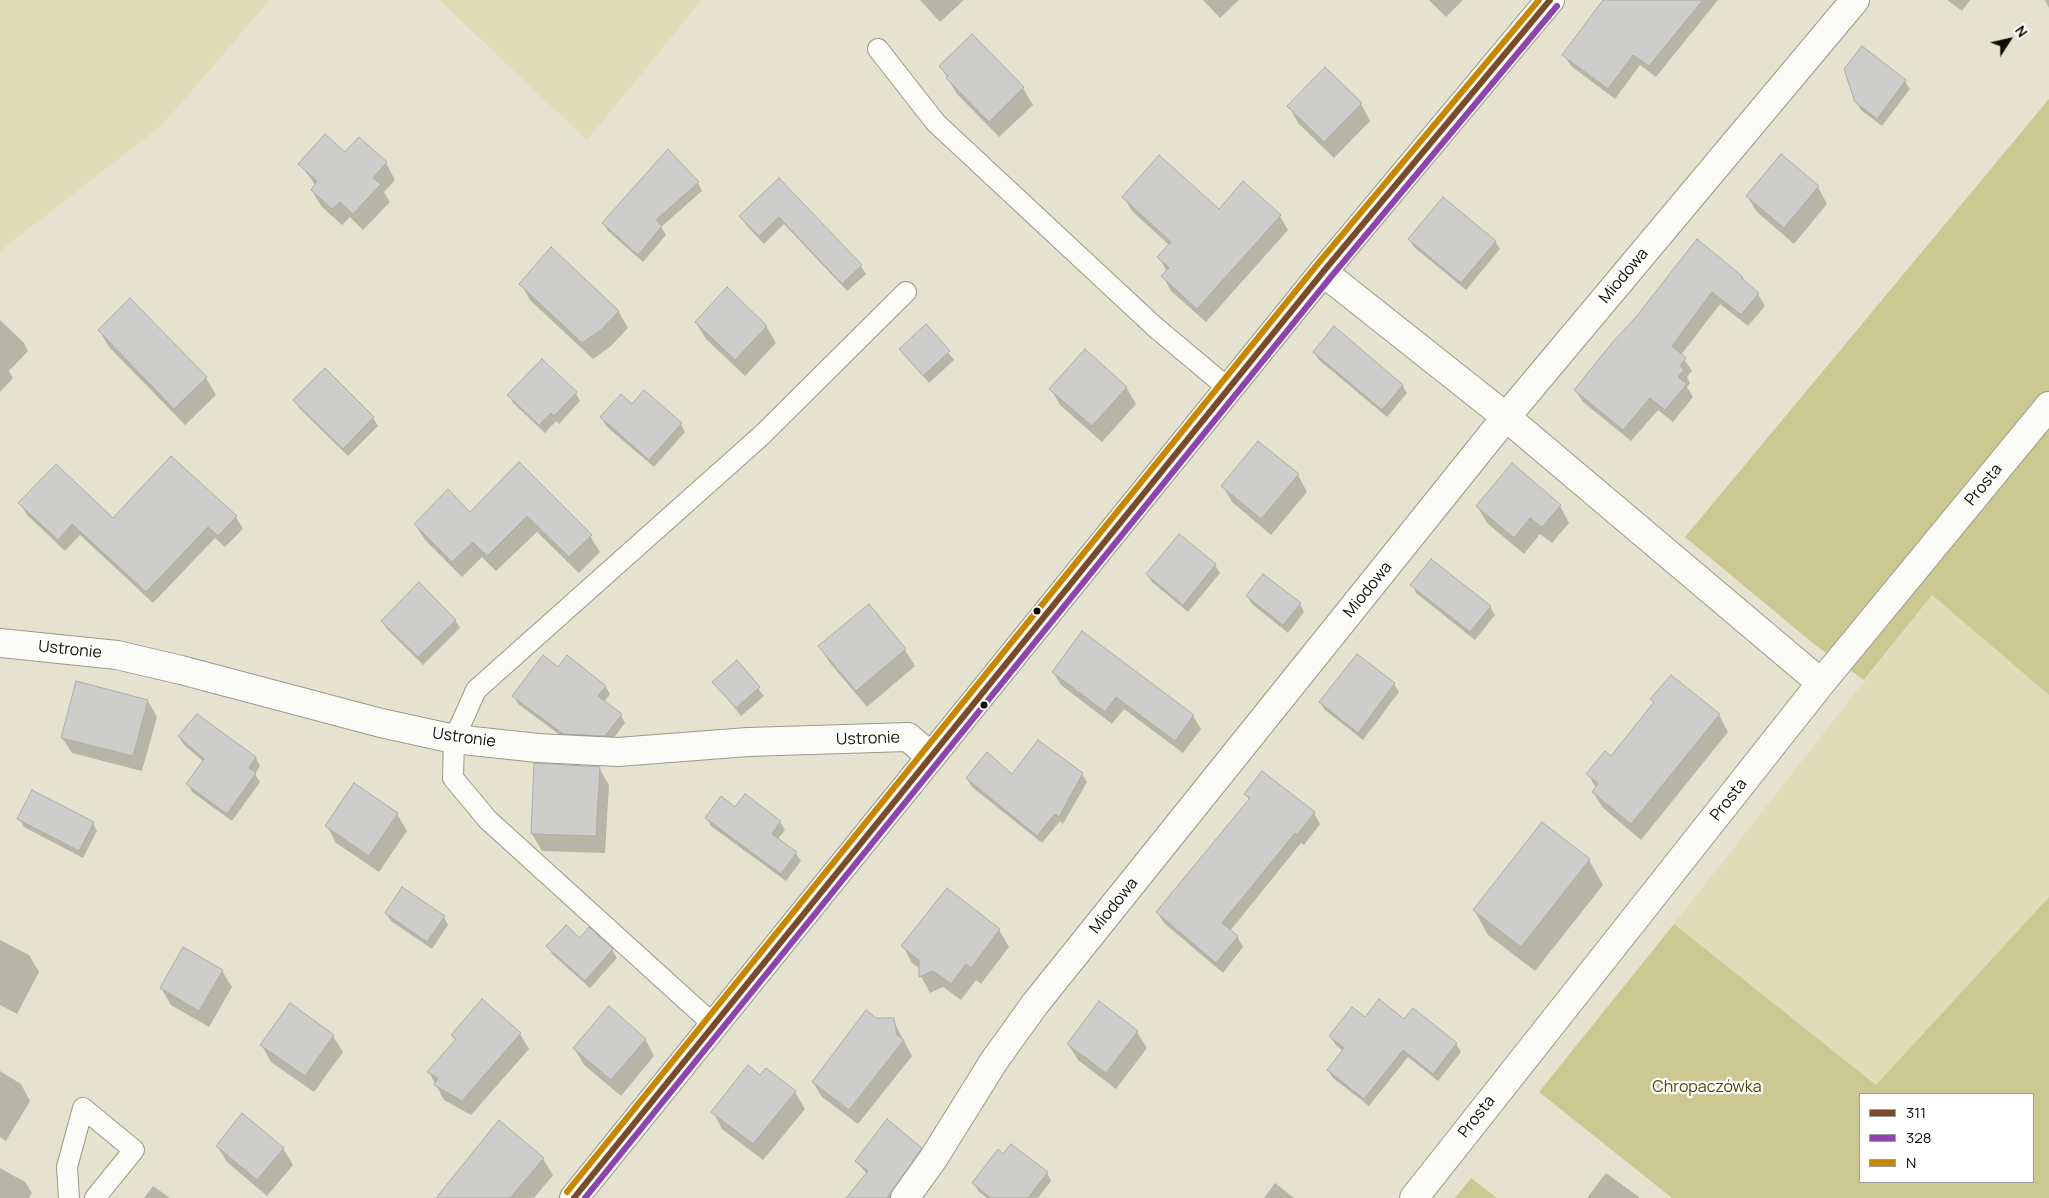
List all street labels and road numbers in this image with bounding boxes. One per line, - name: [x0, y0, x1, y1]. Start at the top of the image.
- street label: Miodowa: [1595, 245, 1653, 307]
- street label: Prosta: [1961, 460, 2007, 510]
- street label: Miodowa: [1340, 558, 1396, 622]
- street label: Ustronie: [37, 637, 103, 663]
- street label: Ustronie: [431, 724, 497, 752]
- street label: Ustronie: [836, 728, 900, 750]
- street label: Prosta: [1707, 775, 1751, 825]
- street label: Miodowa: [1086, 874, 1142, 938]
- street label: Prosta: [1455, 1092, 1499, 1142]

